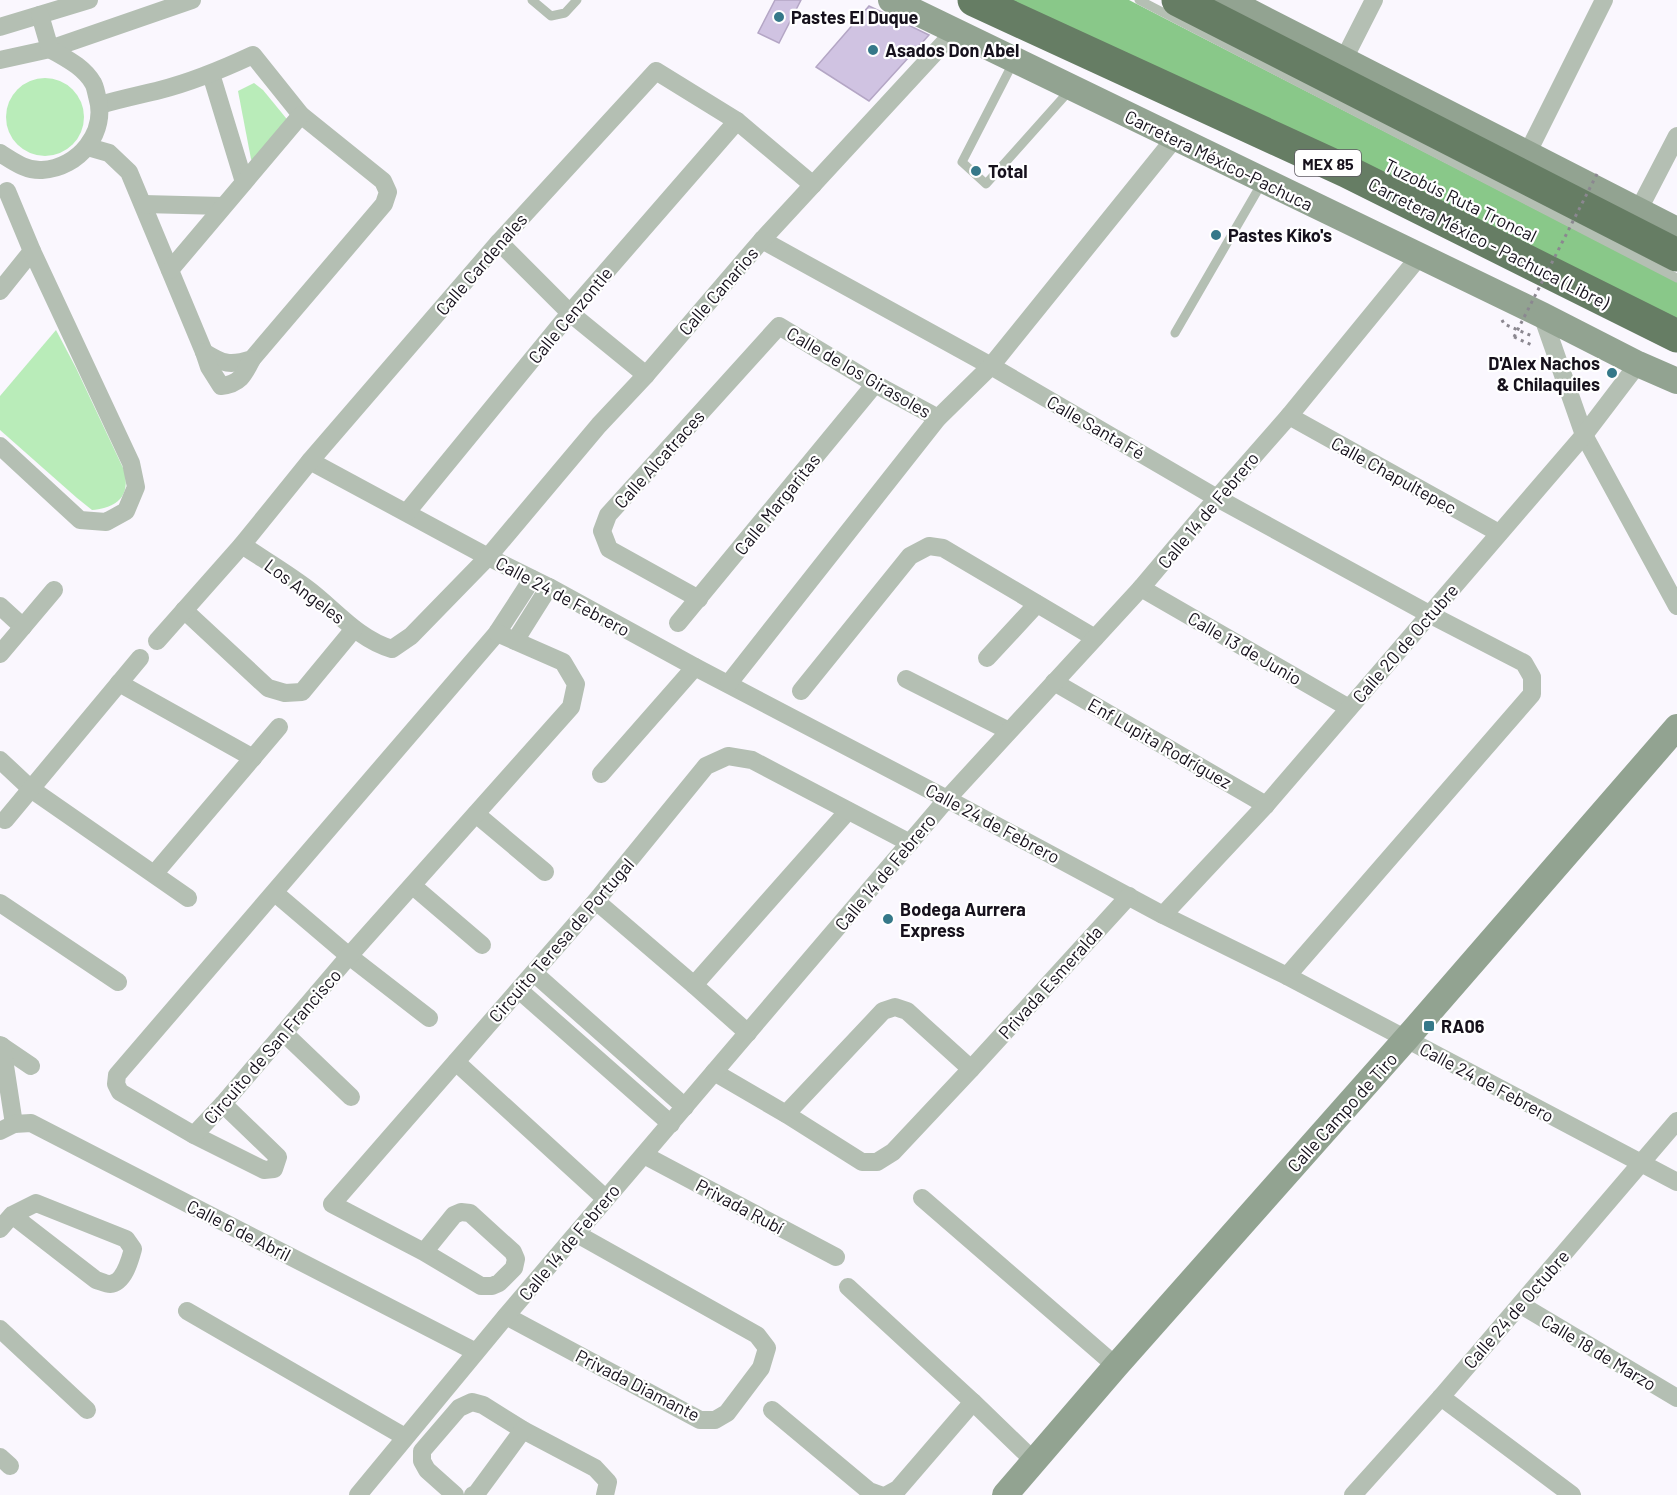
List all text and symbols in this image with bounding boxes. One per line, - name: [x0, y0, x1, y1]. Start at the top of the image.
- place label: Pastes El Duque: [791, 6, 919, 28]
- marker: Pastes El Duque: [772, 10, 786, 24]
- place label: Asados Don Abel: [885, 39, 1020, 61]
- marker: Asados Don Abel: [866, 43, 880, 57]
- street label: Carretera México-Pachuca: [1121, 105, 1317, 215]
- road number: MEX 85: [1295, 150, 1361, 176]
- street label: Tuzobús Ruta Troncal: [1381, 154, 1541, 246]
- place label: Total: [988, 160, 1028, 182]
- marker: Total: [969, 164, 983, 178]
- street label: Carretera México - Pachuca (Libre): [1365, 173, 1613, 314]
- street label: Calle Cardenales: [431, 208, 531, 320]
- place label: Pastes Kiko's: [1228, 224, 1332, 246]
- marker: Pastes Kiko's: [1209, 228, 1223, 242]
- street label: Calle Canarios: [674, 242, 762, 340]
- street label: Calle Cenzontle: [523, 262, 617, 368]
- street label: Calle de los Girasoles: [783, 322, 935, 422]
- place label: D'Alex Nachos & Chilaquiles: [1488, 352, 1600, 395]
- marker: D'Alex Nachos & Chilaquiles: [1605, 366, 1619, 380]
- street label: Calle Santa Fé: [1043, 390, 1149, 464]
- street label: Calle Alcatraces: [609, 405, 709, 513]
- street label: Calle Chapultepec: [1328, 432, 1460, 518]
- street label: Calle 14 de Febrero: [1153, 447, 1263, 573]
- street label: Calle Margaritas: [729, 449, 825, 559]
- street label: Calle 24 de Febrero: [492, 551, 634, 641]
- street label: Los Angeles: [261, 554, 349, 628]
- street label: Calle 20 de Octubre: [1347, 579, 1463, 707]
- street label: Calle 13 de Junio: [1184, 607, 1306, 689]
- street label: Enf Lupita Rodríguez: [1084, 693, 1236, 793]
- street label: Calle 24 de Febrero: [922, 778, 1064, 868]
- street label: Calle 14 de Febrero: [830, 809, 940, 935]
- street label: Circuito Teresa de Portugal: [484, 853, 638, 1027]
- place label: Bodega Aurrera Express: [900, 898, 1026, 941]
- marker: Bodega Aurrera Express: [881, 912, 895, 926]
- street label: Privada Esmeralda: [993, 921, 1107, 1043]
- street label: Circuito de San Francisco: [199, 964, 345, 1128]
- place label: RA06: [1441, 1015, 1485, 1037]
- marker: RA06: [1422, 1019, 1436, 1033]
- street label: Calle 24 de Febrero: [1416, 1037, 1558, 1127]
- street label: Calle Campo de Tiro: [1282, 1048, 1402, 1176]
- street label: Privada Rubí: [692, 1174, 788, 1238]
- street label: Calle 14 de Febrero: [514, 1179, 624, 1305]
- street label: Calle 6 de Abril: [183, 1194, 295, 1266]
- street label: Calle 24 de Octubre: [1458, 1245, 1574, 1373]
- street label: Calle 18 de Marzo: [1538, 1309, 1660, 1395]
- street label: Privada Diamante: [572, 1344, 704, 1426]

